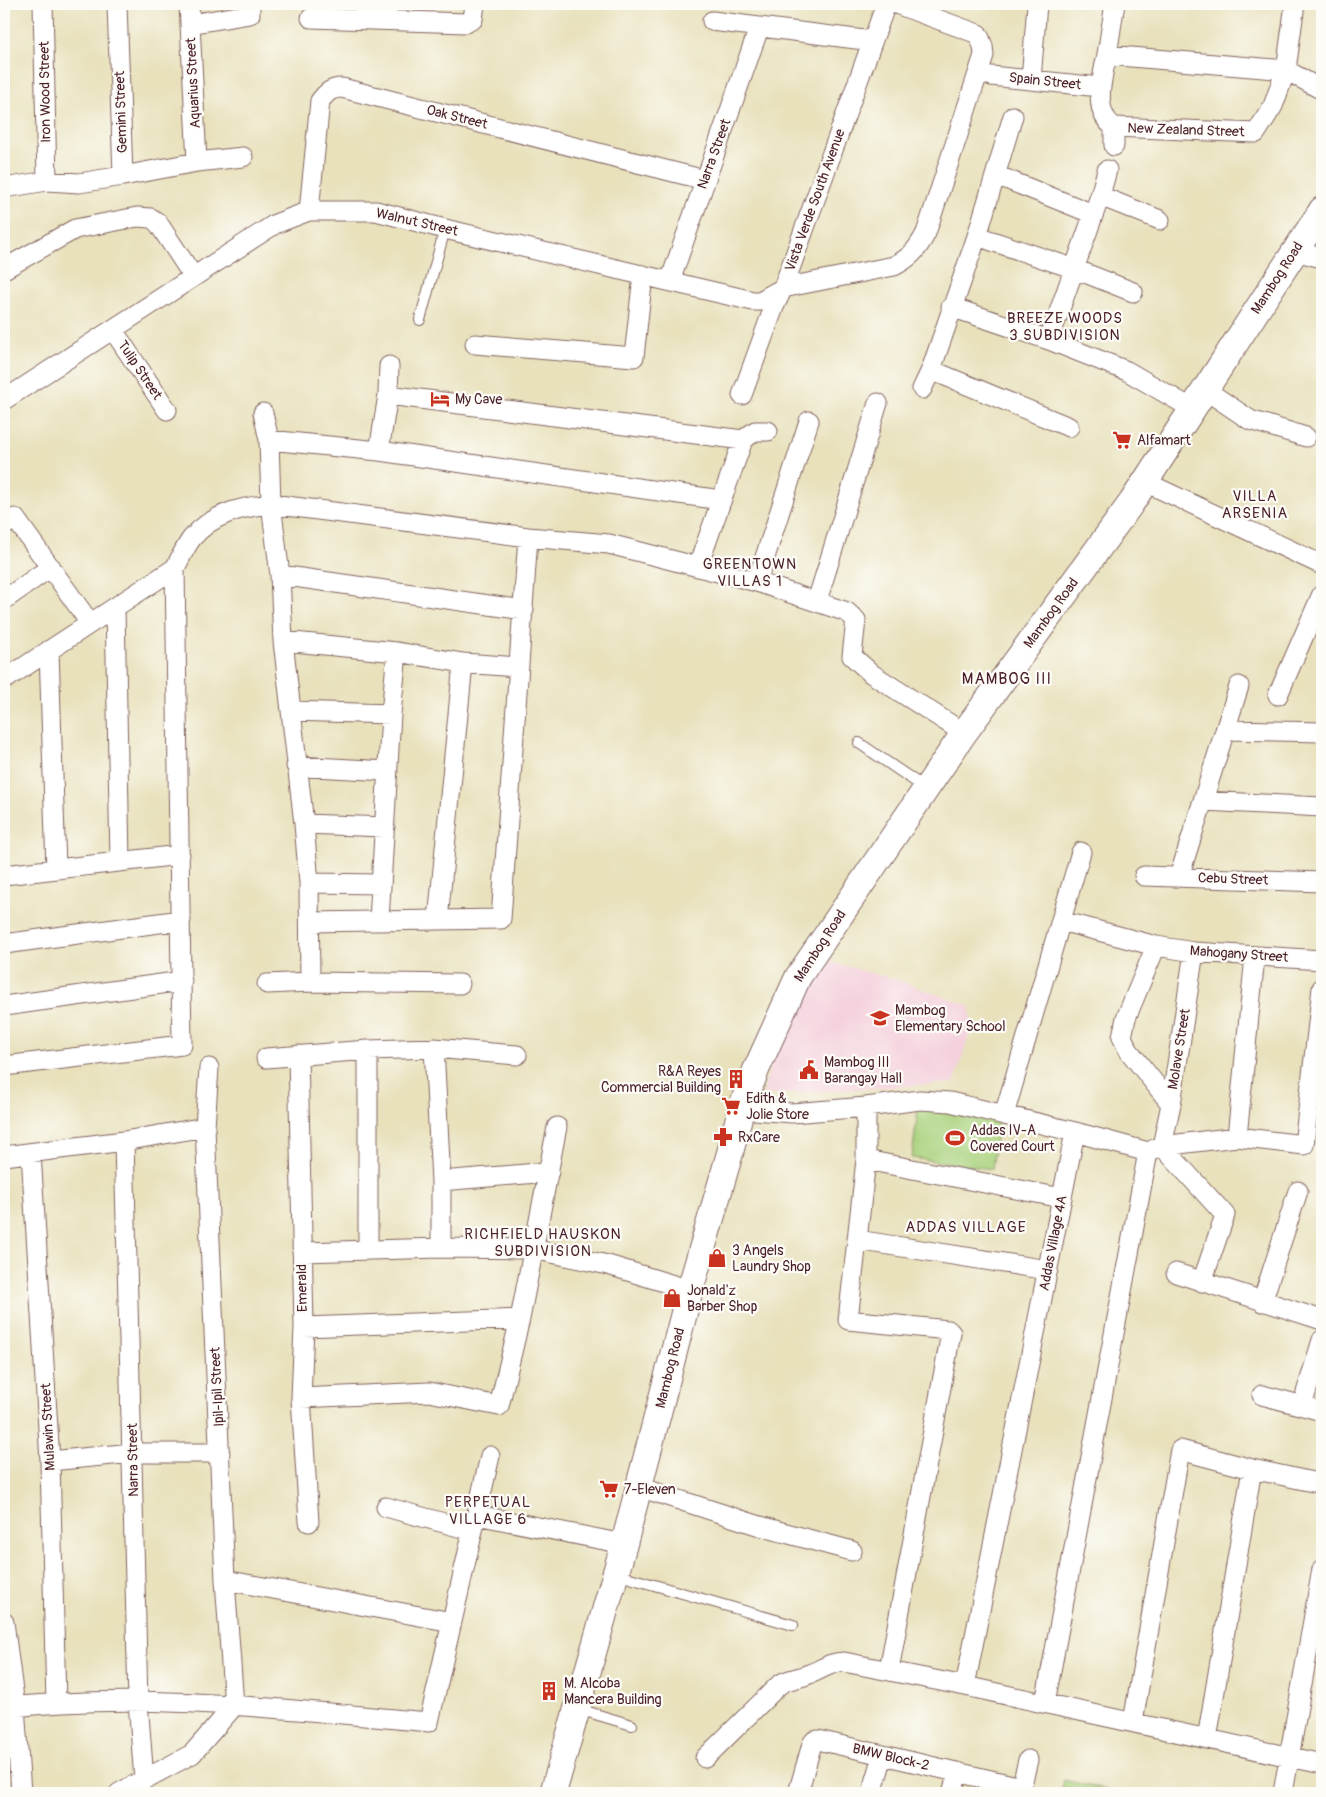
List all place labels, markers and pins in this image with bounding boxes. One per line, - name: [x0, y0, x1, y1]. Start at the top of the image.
- hotel icon: My Cave: [429, 388, 451, 410]
- place label: My Cave: [455, 391, 503, 408]
- supermarket icon: Alfamart: [1111, 429, 1133, 451]
- place label: Alfamart: [1137, 432, 1191, 449]
- place label: Mambog Elementary School: [895, 1002, 1006, 1035]
- school or university icon: Mambog Elementary School: [869, 1007, 891, 1029]
- place label: Mambog III Barangay Hall: [824, 1054, 902, 1087]
- public building icon: Mambog III Barangay Hall: [798, 1059, 820, 1081]
- place label: R&A Reyes Commercial Building: [601, 1063, 722, 1096]
- building icon: R&A Reyes Commercial Building: [725, 1068, 747, 1090]
- place label: Edith & Jolie Store: [746, 1090, 809, 1123]
- supermarket icon: Edith & Jolie Store: [720, 1095, 742, 1117]
- place label: Addas IV-A Covered Court: [970, 1122, 1055, 1155]
- pharmacy icon: RxCare: [712, 1126, 734, 1148]
- sports icon: Addas IV-A Covered Court: [944, 1127, 966, 1149]
- place label: RxCare: [738, 1129, 780, 1146]
- place label: 3 Angels Laundry Shop: [732, 1242, 811, 1275]
- shop icon: 3 Angels Laundry Shop: [706, 1247, 728, 1269]
- place label: Jonald'z Barber Shop: [687, 1282, 758, 1315]
- shop icon: Jonald'z Barber Shop: [661, 1287, 683, 1309]
- supermarket icon: 7-Eleven: [598, 1478, 620, 1500]
- place label: 7-Eleven: [624, 1481, 676, 1498]
- place label: M. Alcoba Mancera Building: [564, 1675, 662, 1708]
- building icon: M. Alcoba Mancera Building: [538, 1680, 560, 1702]

